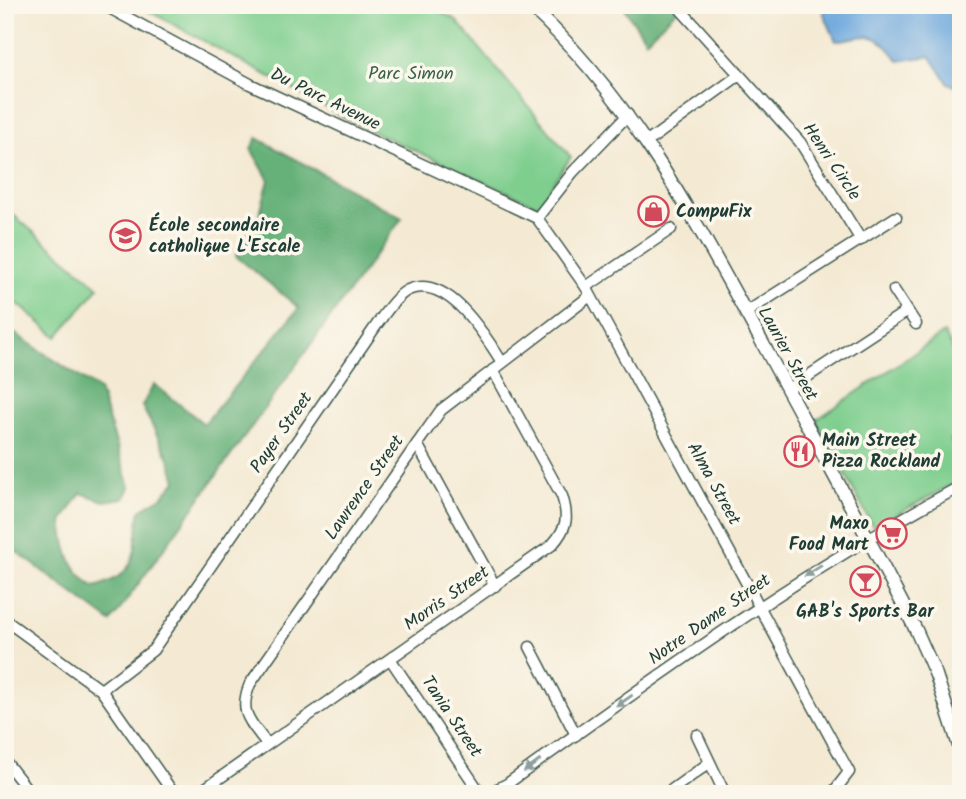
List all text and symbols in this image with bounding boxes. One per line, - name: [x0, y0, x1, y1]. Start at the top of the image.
- park label: Parc Simon: [368, 60, 454, 89]
- street label: Du Parc Avenue: [265, 61, 385, 139]
- street label: Henri Circle: [794, 117, 868, 207]
- shop icon: CompuFix: [636, 195, 670, 229]
- place label: CompuFix: [676, 198, 752, 227]
- place label: École secondaire catholique L'Escale: [149, 212, 301, 262]
- school or university icon: École secondaire catholique L'Escale: [109, 219, 143, 253]
- street label: Laurier Street: [749, 301, 825, 407]
- street label: Payer Street: [243, 386, 321, 480]
- place label: Main Street Pizza Rockland: [822, 427, 941, 477]
- street label: Lawrence Street: [318, 428, 413, 547]
- restaurant icon: Main Street Pizza Rockland: [782, 434, 816, 468]
- street label: Alma Street: [678, 437, 748, 532]
- place label: Maxo Food Mart: [789, 510, 870, 560]
- supermarket icon: Maxo Food Mart: [875, 517, 909, 551]
- street label: Morris Street: [398, 558, 497, 639]
- one-way arrow: [804, 564, 823, 577]
- bar icon: GAB's Sports Bar: [848, 565, 882, 599]
- street label: Notre Dame Street: [643, 566, 778, 673]
- place label: GAB's Sports Bar: [796, 598, 935, 627]
- street label: Tania Street: [413, 670, 490, 765]
- one-way arrow: [615, 694, 633, 708]
- one-way arrow: [523, 759, 541, 773]

